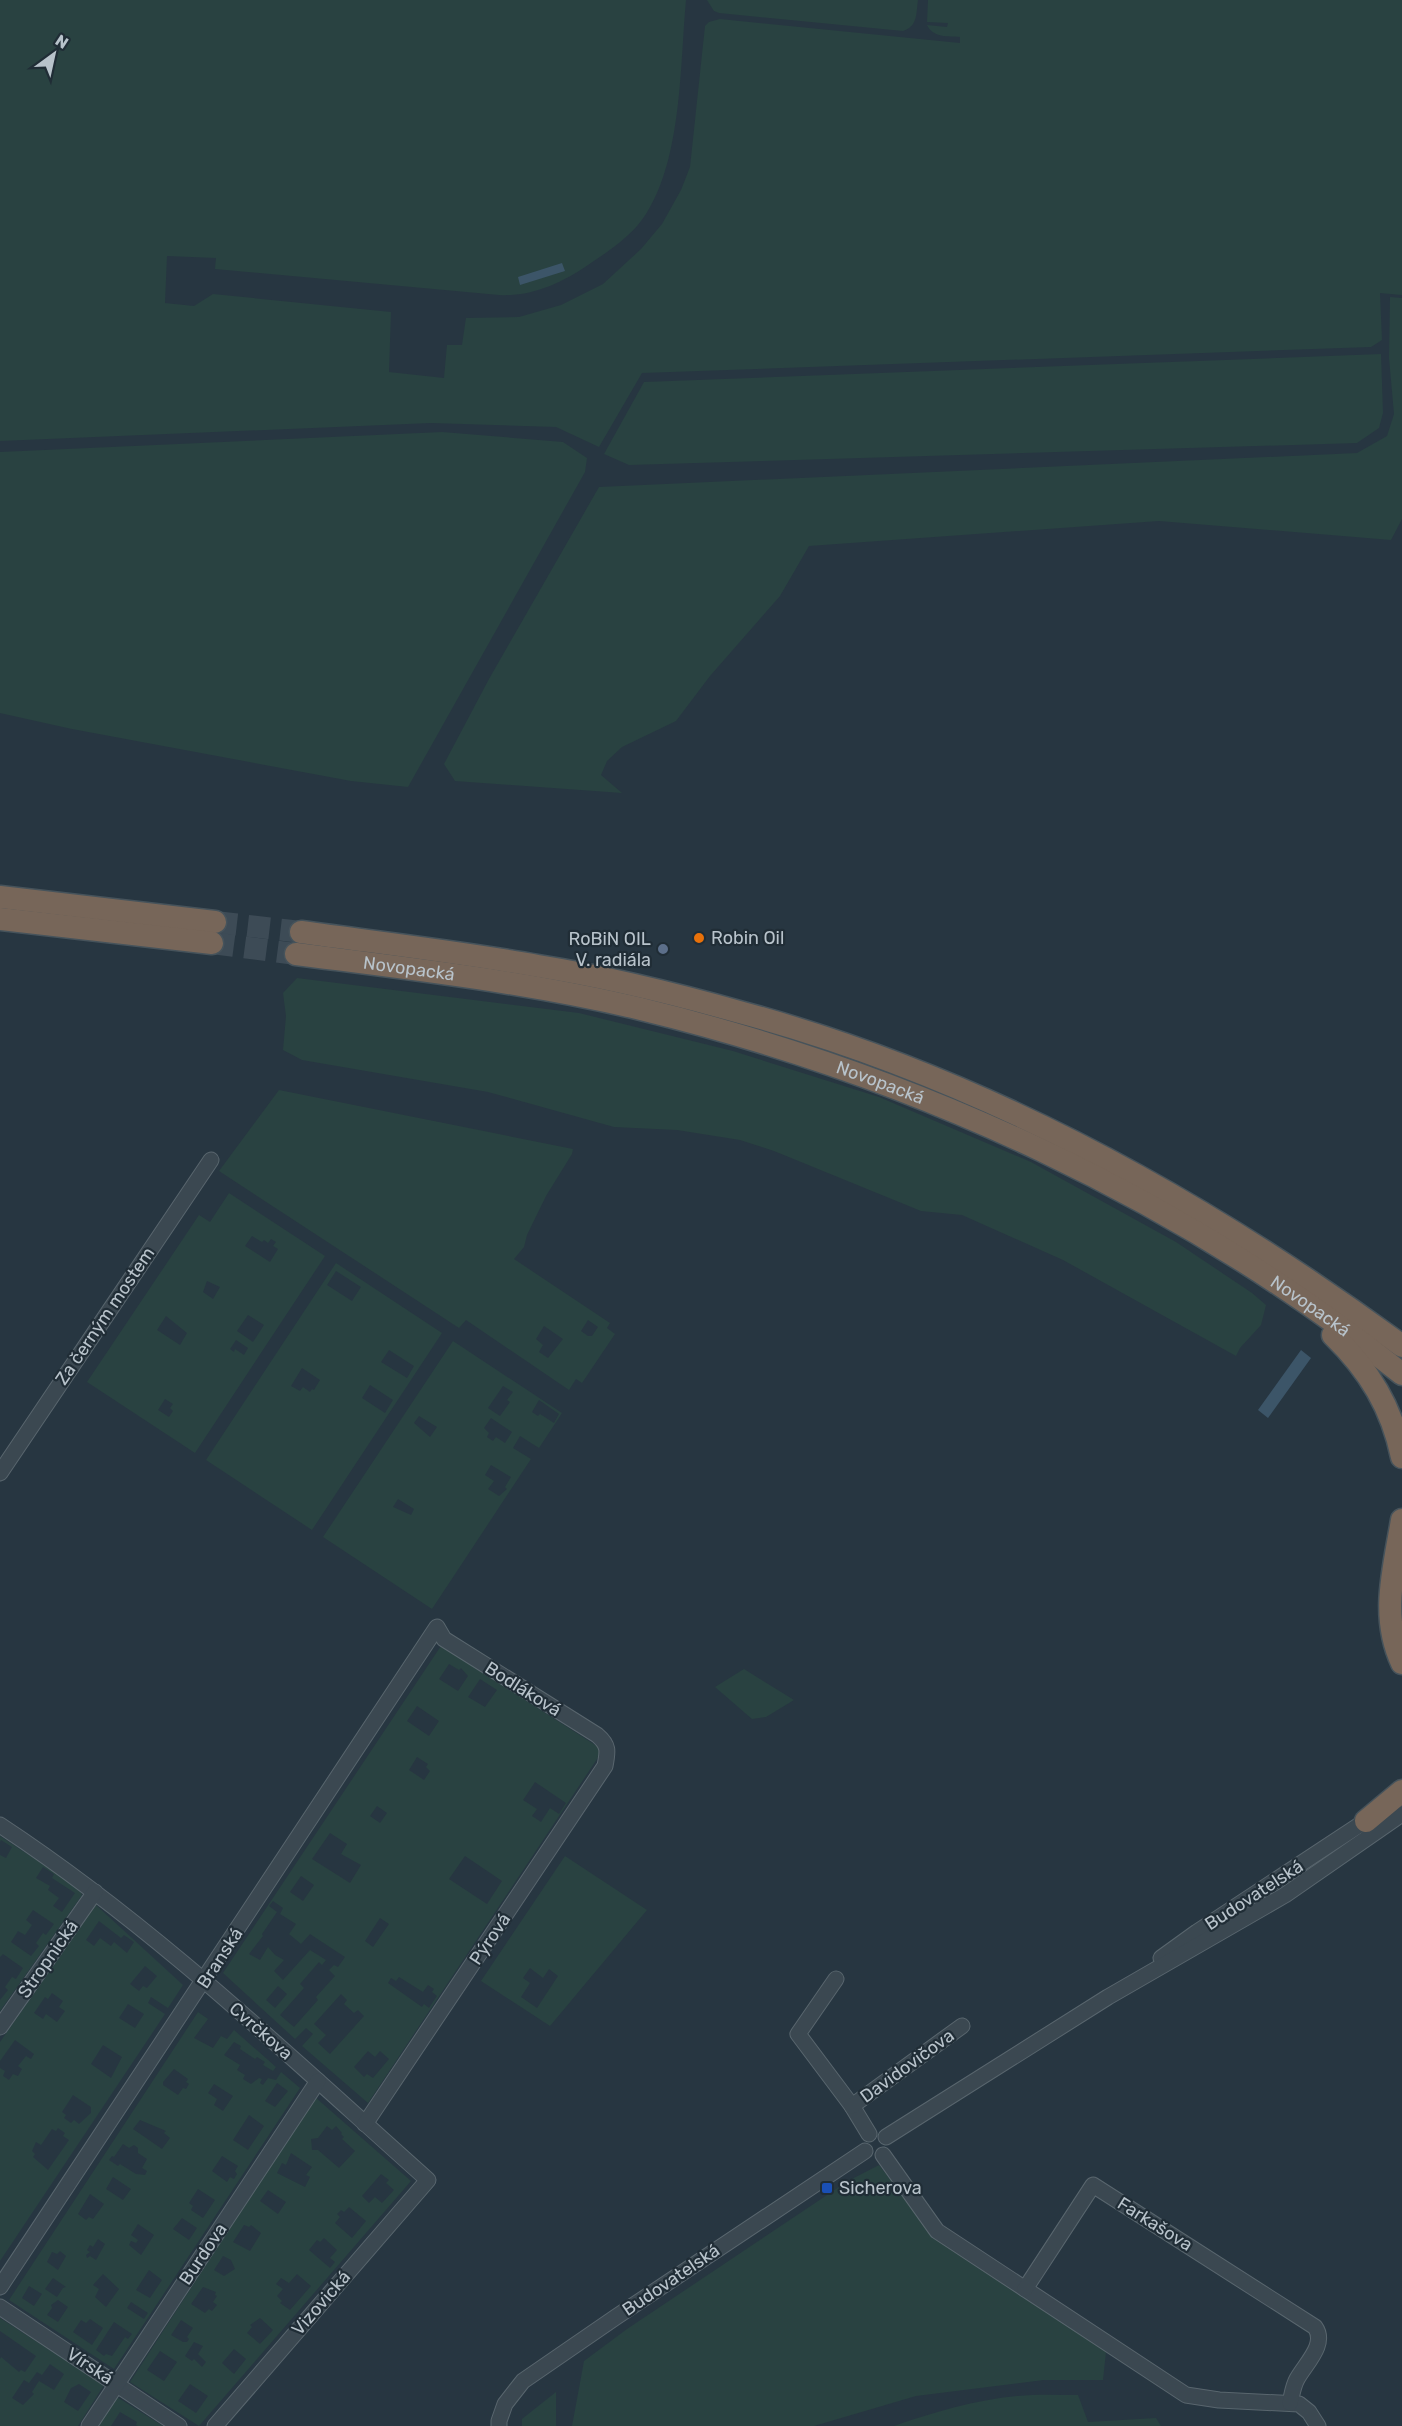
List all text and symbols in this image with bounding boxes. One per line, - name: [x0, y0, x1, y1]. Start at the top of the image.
- north arrow: [24, 24, 84, 84]
- text: N: [52, 31, 72, 53]
- place label: Robin Oil: [711, 927, 784, 949]
- place label: RoBiN OIL V. radiála: [568, 928, 651, 971]
- marker: Robin Oil: [692, 931, 706, 945]
- marker: RoBiN OIL V. radiála: [656, 942, 670, 956]
- street label: Novopacká: [362, 952, 456, 986]
- street label: Novopacká: [833, 1056, 927, 1109]
- street label: Za černým mostem: [51, 1243, 159, 1389]
- street label: Novopacká: [1266, 1271, 1354, 1341]
- street label: Bodláková: [481, 1657, 565, 1721]
- street label: Budovatelská: [1201, 1855, 1307, 1935]
- street label: Pýrová: [465, 1909, 515, 1969]
- street label: Stropnická: [13, 1916, 83, 2002]
- street label: Branská: [192, 1924, 248, 1992]
- street label: Cvrčkova: [225, 1997, 297, 2065]
- street label: Davidovičova: [856, 2024, 958, 2108]
- place label: Sicherova: [839, 2177, 922, 2199]
- marker: Sicherova: [820, 2181, 834, 2195]
- street label: Farkašova: [1113, 2192, 1197, 2256]
- street label: Burdova: [174, 2219, 232, 2289]
- street label: Budovatelská: [618, 2239, 724, 2321]
- street label: Vizovická: [287, 2266, 355, 2340]
- street label: Vírská: [63, 2343, 117, 2389]

